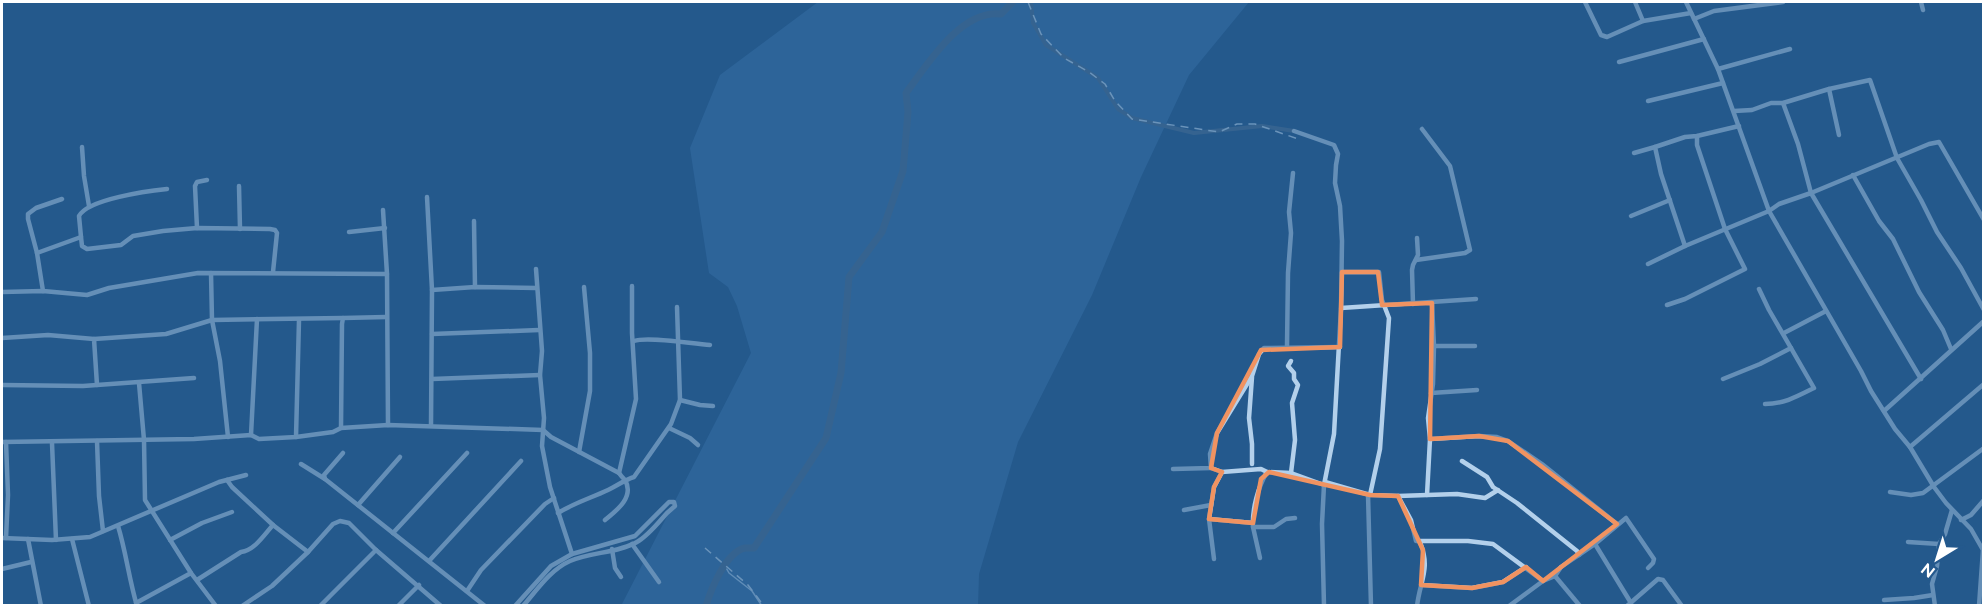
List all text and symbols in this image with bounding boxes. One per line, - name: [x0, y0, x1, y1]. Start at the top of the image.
- north arrow: [1907, 529, 1967, 589]
- text: N: [1917, 559, 1939, 582]

